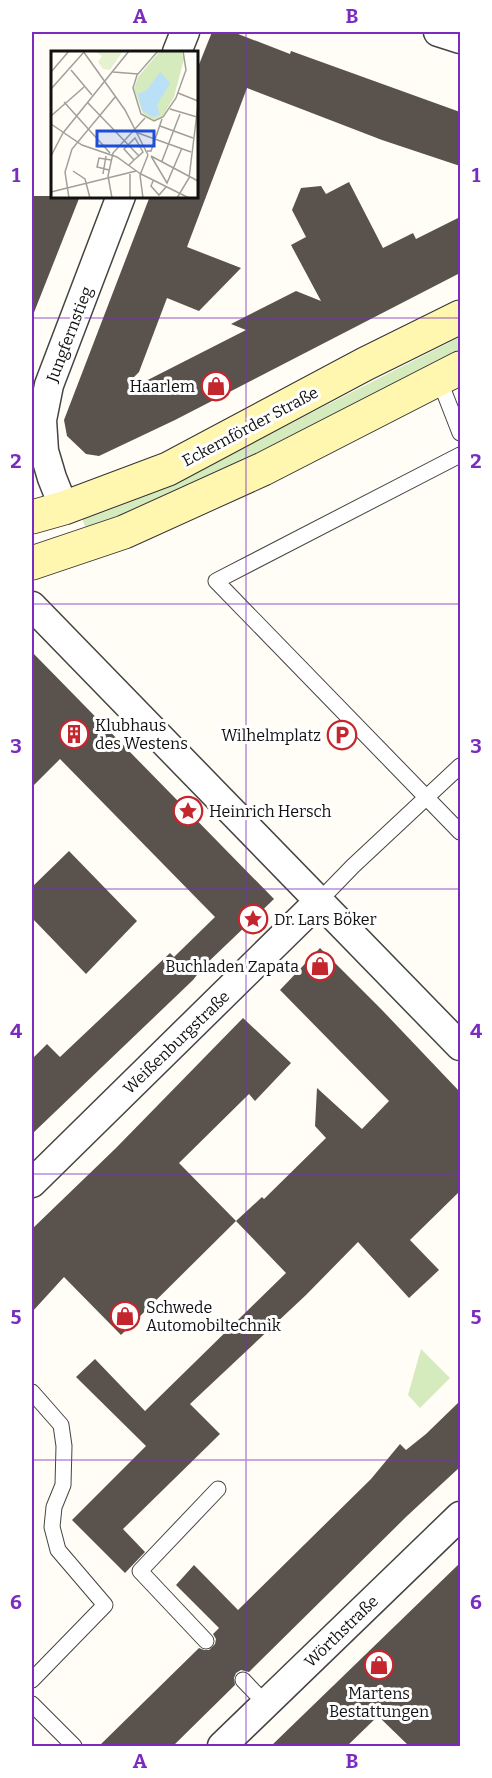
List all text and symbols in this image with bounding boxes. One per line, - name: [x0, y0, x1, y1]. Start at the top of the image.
- text: A: [133, 4, 148, 28]
- text: B: [346, 4, 359, 28]
- inset map: [51, 51, 198, 198]
- text: 1: [12, 163, 21, 187]
- text: 1: [472, 163, 481, 187]
- street label: Jungfernstieg: [42, 284, 96, 386]
- shop icon: Haarlem: [200, 370, 232, 402]
- place label: Haarlem: [130, 377, 195, 396]
- street label: Eckernförder Straße: [179, 383, 321, 470]
- text: 2: [10, 449, 22, 473]
- text: 2: [470, 449, 482, 473]
- place label: Klubhaus des Westens: [95, 716, 188, 753]
- building icon: Klubhaus des Westens: [58, 718, 90, 750]
- parking icon: Wilhelmplatz: [326, 719, 358, 751]
- place label: Wilhelmplatz: [221, 726, 321, 745]
- text: 3: [10, 734, 22, 758]
- text: 3: [470, 734, 482, 758]
- place icon: Heinrich Hersch: [172, 795, 204, 827]
- place label: Heinrich Hersch: [209, 802, 331, 821]
- place icon: Dr. Lars Böker: [237, 903, 269, 935]
- place label: Dr. Lars Böker: [274, 910, 377, 929]
- shop icon: Buchladen Zapata: [304, 950, 336, 982]
- place label: Buchladen Zapata: [165, 957, 299, 976]
- street label: Weißenburgstraße: [119, 987, 233, 1098]
- text: 4: [10, 1019, 22, 1043]
- text: 4: [470, 1019, 482, 1043]
- place label: Schwede Automobiltechnik: [146, 1298, 281, 1335]
- shop icon: Schwede Automobiltechnik: [109, 1300, 141, 1332]
- text: 5: [11, 1305, 22, 1329]
- text: 5: [471, 1305, 482, 1329]
- text: 6: [10, 1590, 22, 1614]
- text: 6: [470, 1590, 482, 1614]
- street label: Wörthstraße: [301, 1592, 382, 1671]
- shop icon: Martens Bestattungen: [363, 1649, 395, 1681]
- place label: Martens Bestattungen: [329, 1684, 429, 1721]
- text: A: [133, 1749, 148, 1773]
- text: B: [346, 1749, 359, 1773]

